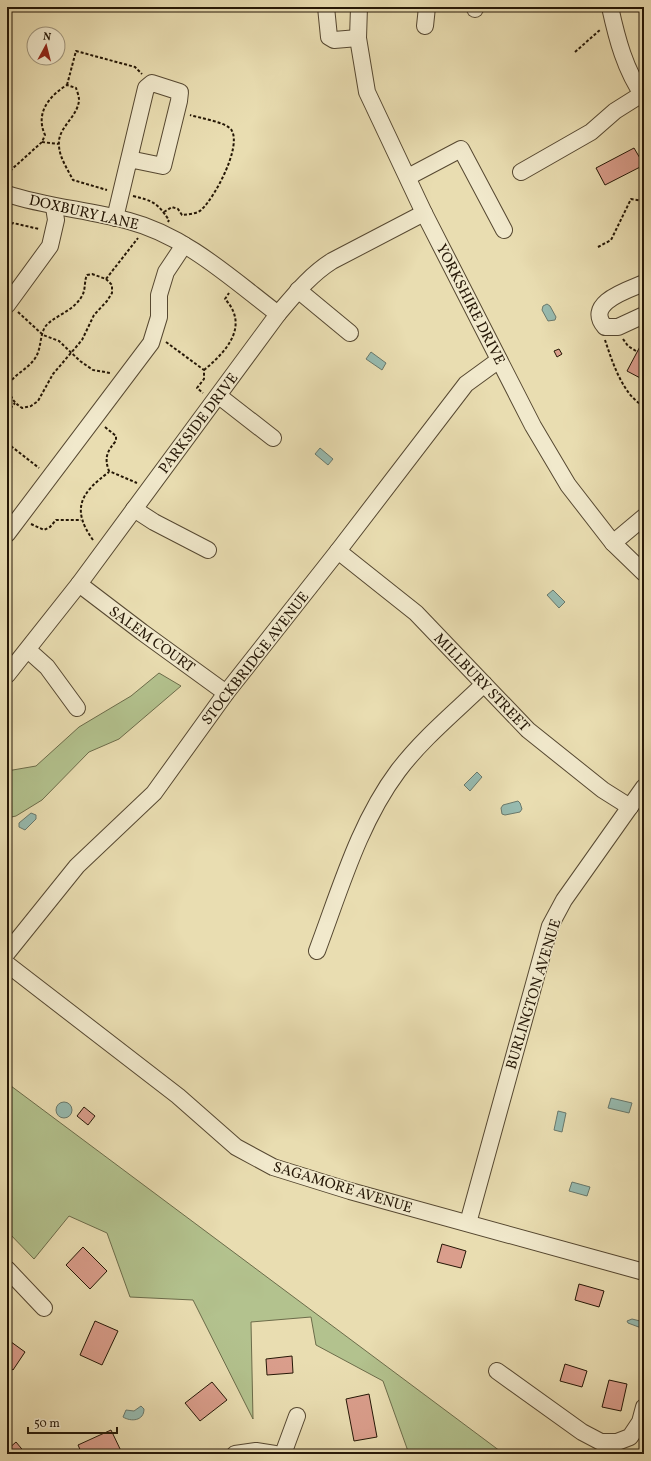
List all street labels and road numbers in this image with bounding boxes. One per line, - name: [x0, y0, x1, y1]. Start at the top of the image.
- street label: DOXBURY LANE: [27, 191, 141, 236]
- street label: YORKSHIRE DRIVE: [430, 241, 509, 369]
- street label: PARKSIDE DRIVE: [154, 369, 244, 479]
- street label: STOCKBRIDGE AVENUE: [197, 588, 315, 730]
- street label: SALEM COURT: [104, 602, 199, 679]
- street label: MILLBURY STREET: [428, 629, 534, 737]
- street label: BURLINGTON AVENUE: [502, 917, 567, 1072]
- street label: SAGAMORE AVENUE: [270, 1157, 415, 1220]

